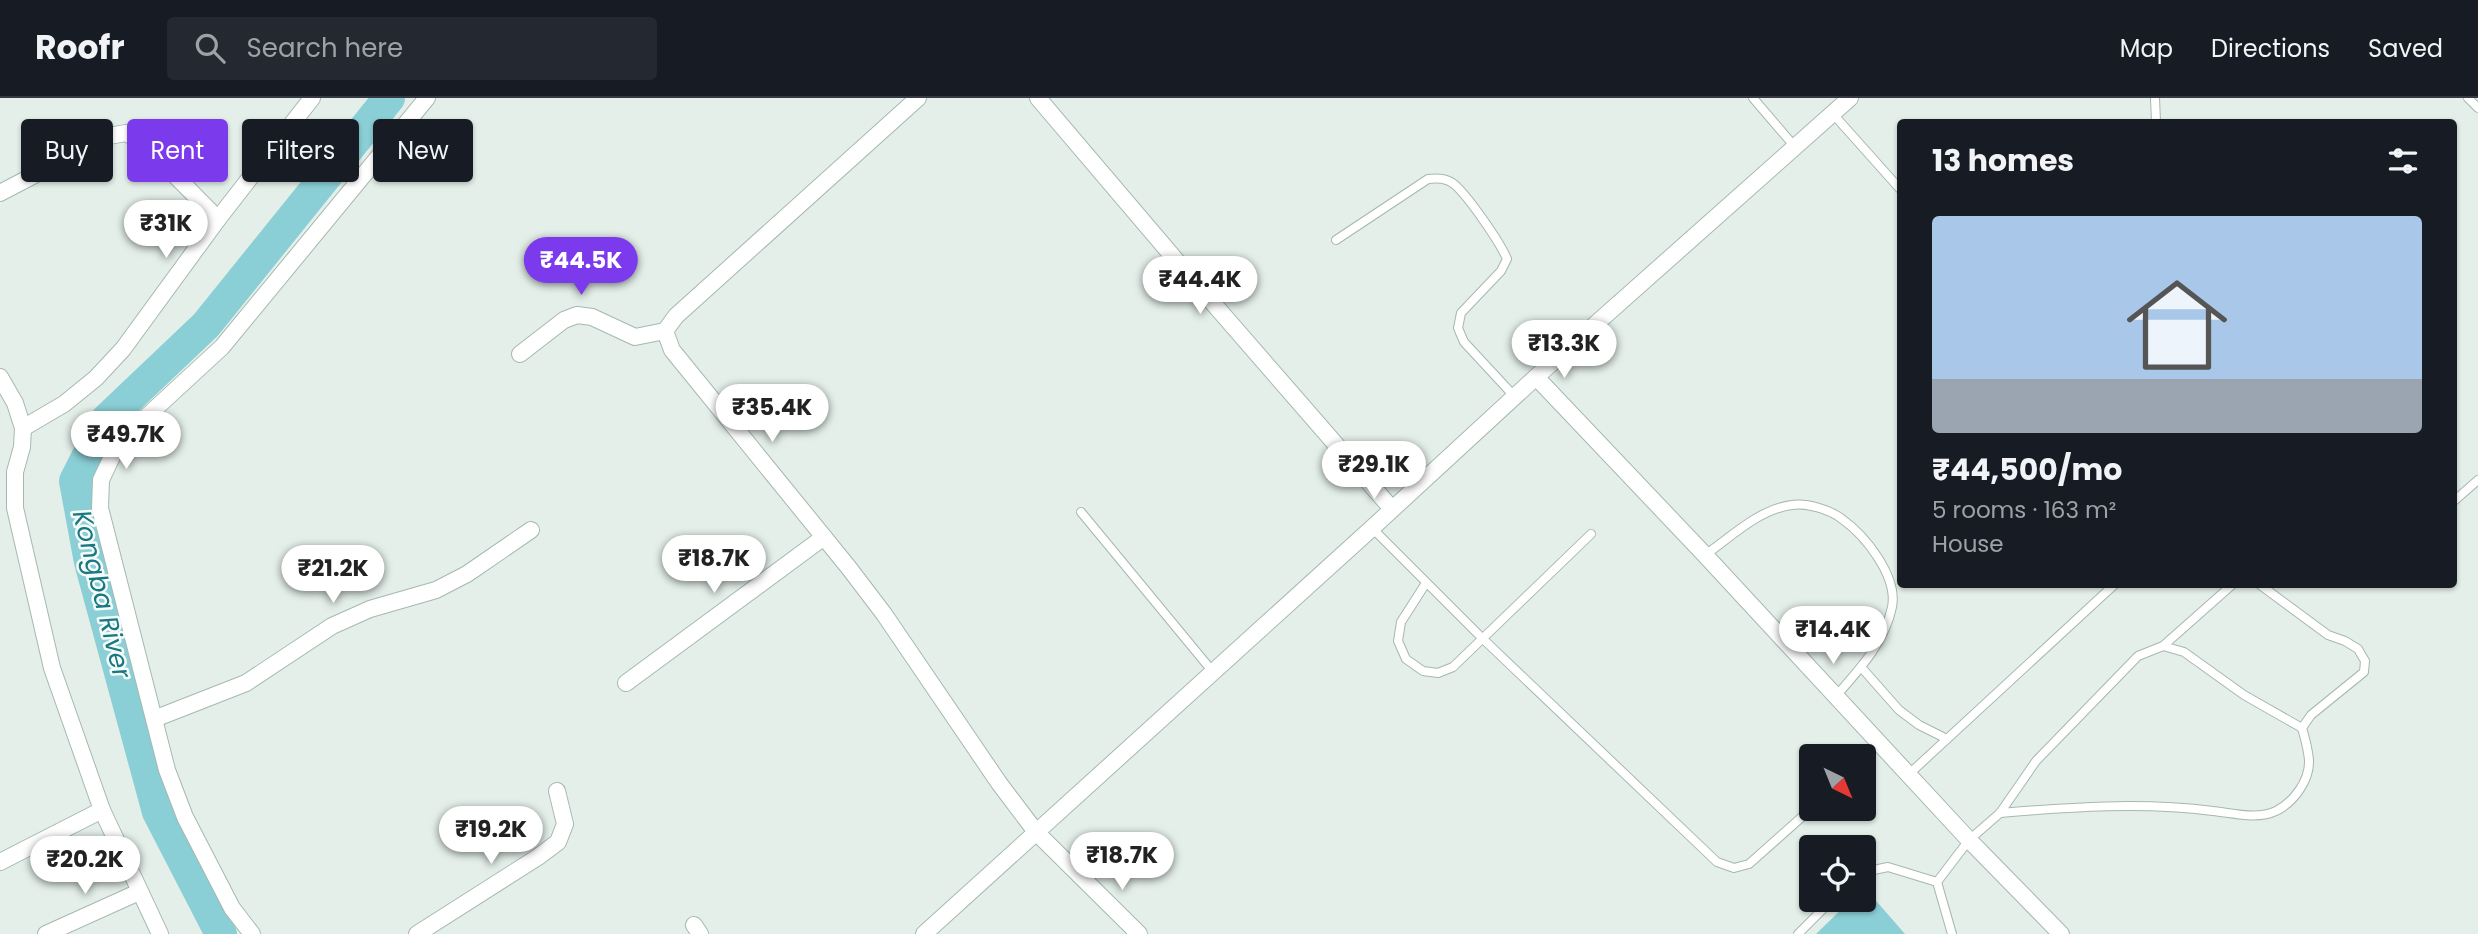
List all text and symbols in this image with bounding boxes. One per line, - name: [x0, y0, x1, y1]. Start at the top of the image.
- search box: [167, 17, 657, 80]
- text: Roofr: [35, 24, 125, 71]
- icon: search: [191, 29, 229, 67]
- text: Search here: [247, 30, 403, 66]
- text: Map: [2120, 32, 2173, 65]
- text: Directions: [2211, 32, 2330, 65]
- text: Saved: [2368, 32, 2443, 65]
- chip: Buy: [21, 119, 113, 182]
- chip: Rent: [127, 119, 228, 182]
- chip: Filters: [242, 119, 359, 182]
- chip: New: [373, 119, 473, 182]
- text: 13 homes: [1932, 139, 2074, 182]
- icon: filters: [2384, 142, 2422, 180]
- pin: ₹31K: [125, 200, 207, 260]
- text: ₹31K: [140, 207, 192, 239]
- pin: ₹44.5K: [524, 238, 638, 297]
- text: ₹44.5K: [540, 244, 622, 276]
- pin: ₹44.4K: [1143, 256, 1257, 316]
- icon: home: [2114, 262, 2240, 388]
- text: ₹44.4K: [1159, 263, 1241, 295]
- pin: ₹13.3K: [1507, 320, 1621, 380]
- text: ₹13.3K: [1528, 327, 1600, 359]
- pin: ₹35.4K: [715, 384, 829, 444]
- text: ₹35.4K: [732, 391, 812, 423]
- pin: ₹49.7K: [69, 412, 183, 471]
- text: ₹49.7K: [87, 418, 165, 450]
- pin: ₹29.1K: [1317, 442, 1431, 501]
- text: ₹29.1K: [1338, 448, 1410, 480]
- text: ₹44,500/mo: [1932, 448, 2122, 491]
- text: 5 rooms · 163 m²: [1932, 494, 2116, 526]
- water label: Kongba River: [64, 506, 141, 683]
- text: House: [1932, 528, 2004, 560]
- pin: ₹18.7K: [657, 536, 771, 595]
- text: ₹18.7K: [678, 542, 750, 574]
- pin: ₹21.2K: [276, 546, 390, 605]
- text: ₹21.2K: [297, 552, 369, 584]
- pin: ₹14.4K: [1776, 606, 1890, 666]
- text: ₹14.4K: [1795, 613, 1871, 645]
- north arrow: [1799, 744, 1876, 821]
- map controls: [1799, 744, 1876, 912]
- pin: ₹19.2K: [434, 806, 548, 866]
- text: ₹19.2K: [455, 813, 527, 845]
- pin: ₹18.7K: [1065, 832, 1179, 892]
- button: locate: [1799, 835, 1876, 912]
- pin: ₹20.2K: [28, 836, 142, 896]
- text: ₹18.7K: [1086, 839, 1158, 871]
- text: ₹20.2K: [46, 843, 124, 875]

